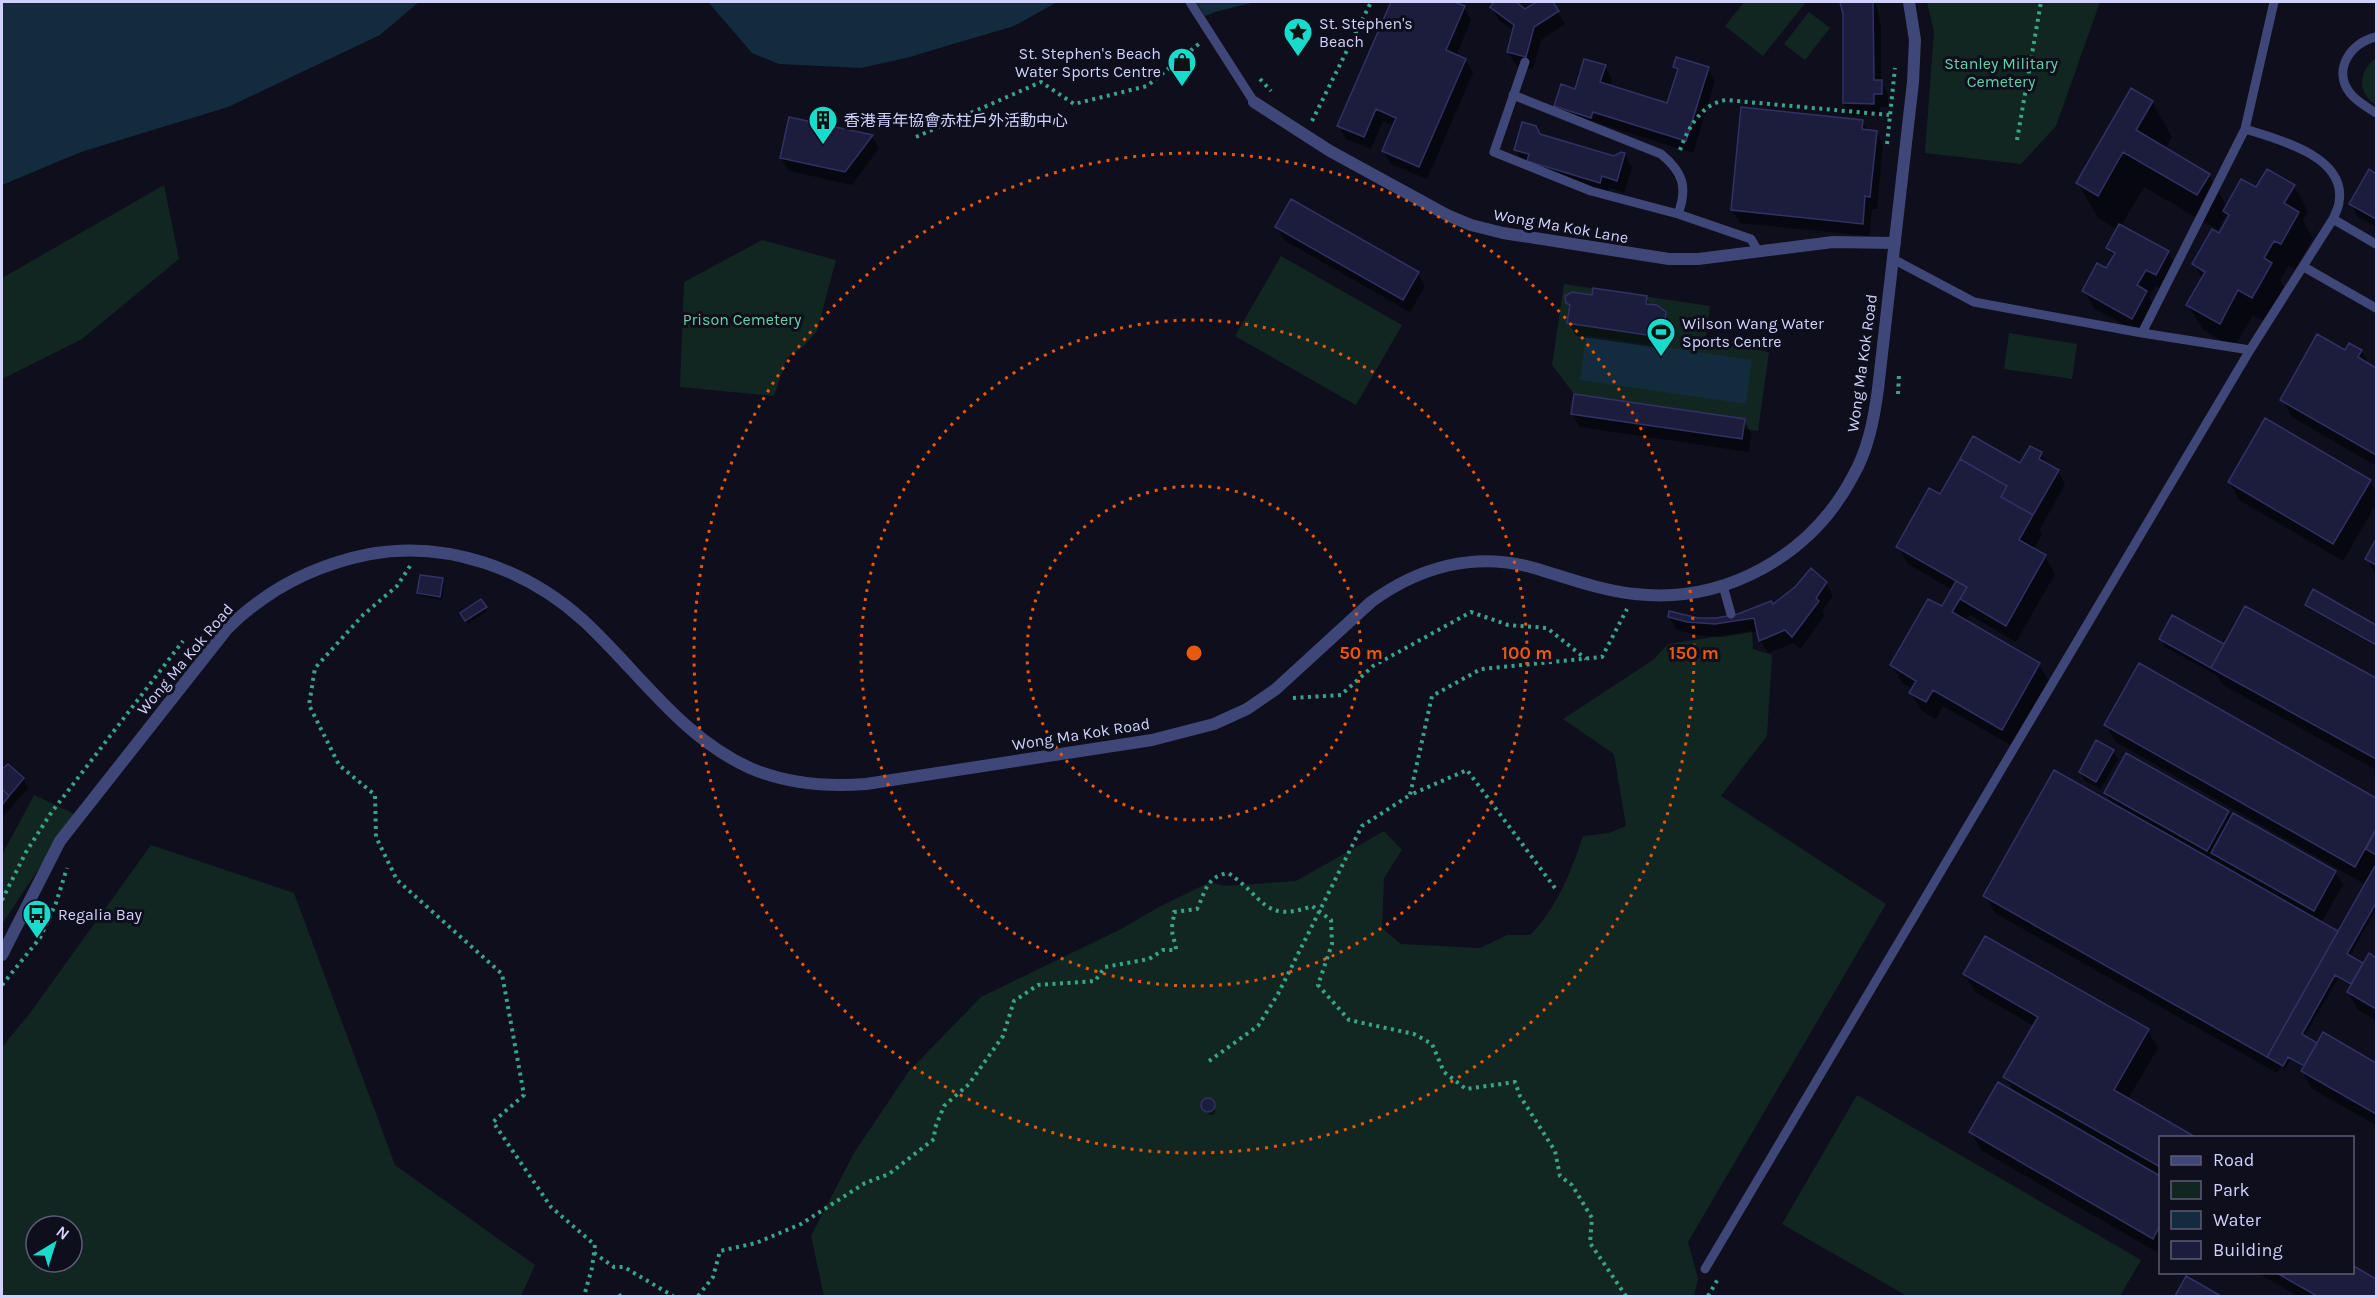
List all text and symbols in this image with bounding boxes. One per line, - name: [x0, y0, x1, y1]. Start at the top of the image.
- place label: St. Stephen's Beach: [1319, 14, 1413, 51]
- place icon: St. Stephen's Beach: [1282, 16, 1314, 58]
- place label: St. Stephen's Beach Water Sports Centre: [1015, 44, 1161, 81]
- shop icon: St. Stephen's Beach Water Sports Centre: [1166, 46, 1198, 88]
- park label: Stanley Military Cemetery: [1944, 54, 2058, 91]
- building icon: 香港青年協會赤柱戶外活動中心: [807, 104, 839, 146]
- place label: 香港青年協會赤柱戶外活動中心: [844, 111, 1068, 130]
- street label: Wong Ma Kok Lane: [1492, 205, 1630, 247]
- street label: Wong Ma Kok Road: [1843, 293, 1881, 433]
- park label: Prison Cemetery: [683, 310, 802, 329]
- place label: Wilson Wang Water Sports Centre: [1682, 314, 1824, 351]
- sports icon: Wilson Wang Water Sports Centre: [1645, 316, 1677, 358]
- street label: Wong Ma Kok Road: [133, 600, 237, 718]
- text: 50 m: [1339, 642, 1383, 664]
- text: 100 m: [1502, 642, 1552, 664]
- text: 150 m: [1669, 642, 1719, 664]
- centre of rings: [1184, 643, 1204, 663]
- street label: Wong Ma Kok Road: [1011, 714, 1151, 754]
- bus stop icon: Regalia Bay: [21, 898, 53, 940]
- place label: Regalia Bay: [58, 905, 142, 924]
- legend: [2159, 1136, 2354, 1274]
- text: Road: [2213, 1149, 2254, 1171]
- text: Park: [2213, 1179, 2250, 1201]
- text: Water: [2213, 1209, 2261, 1231]
- north arrow: [24, 1214, 84, 1274]
- text: N: [53, 1222, 73, 1244]
- text: Building: [2213, 1239, 2283, 1261]

